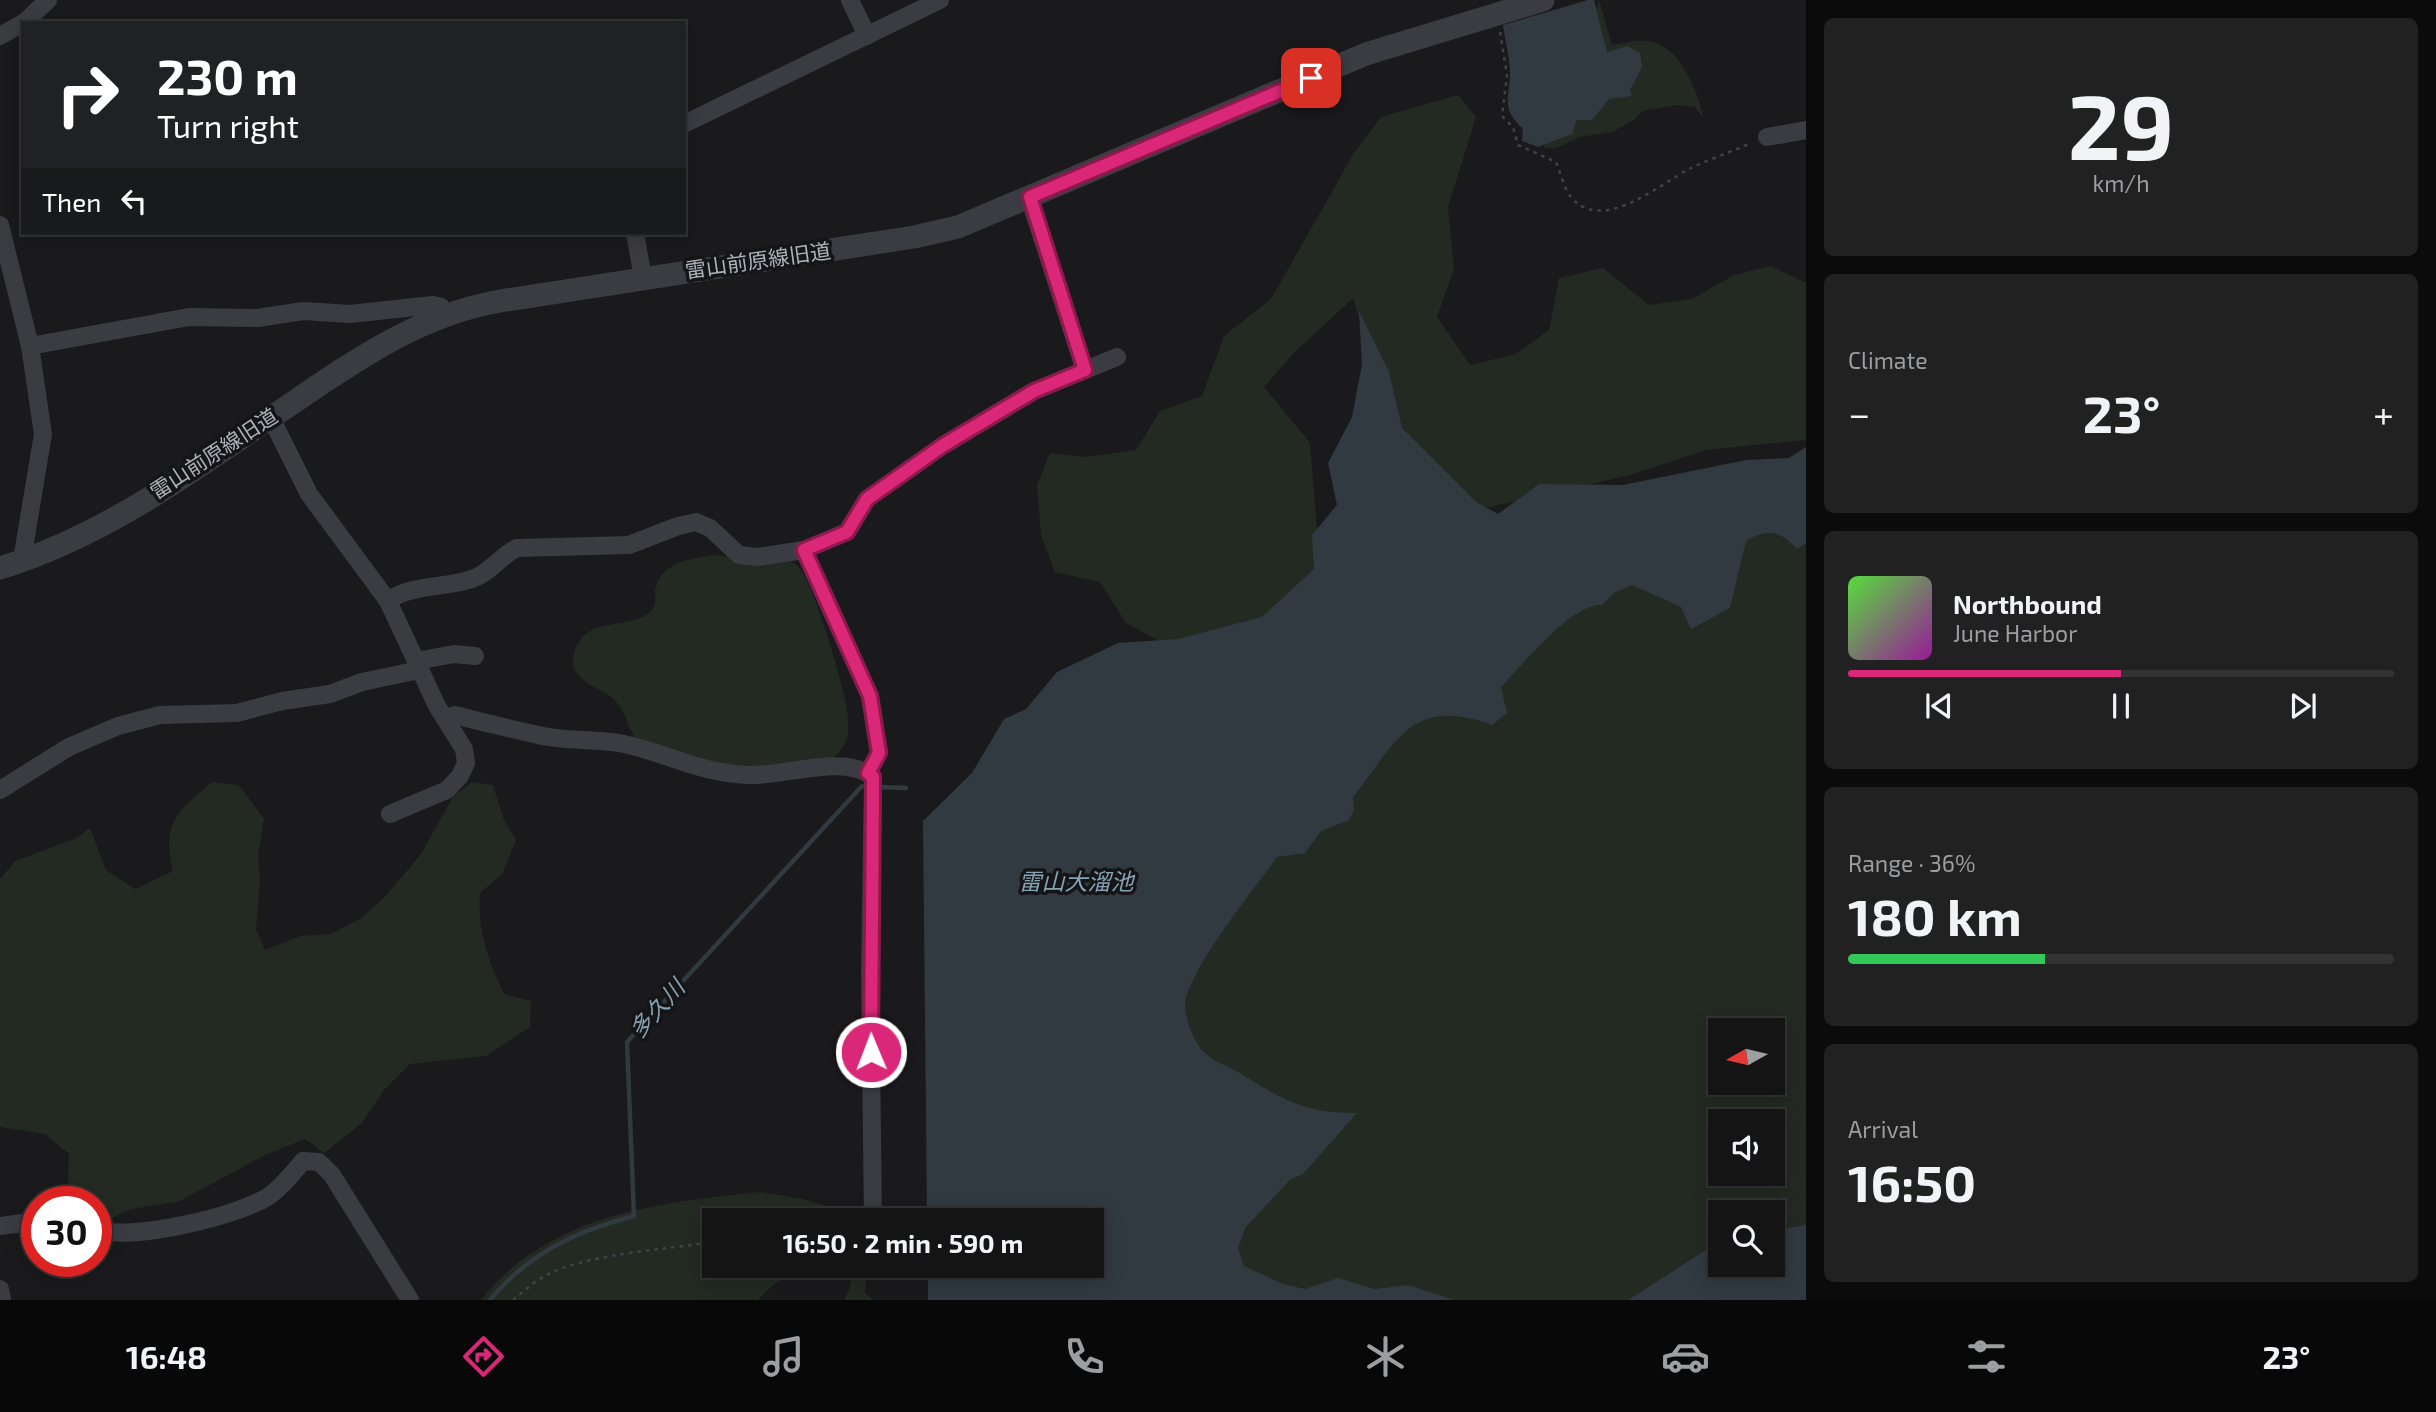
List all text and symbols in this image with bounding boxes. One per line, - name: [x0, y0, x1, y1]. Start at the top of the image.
- text: 230 m: [157, 46, 298, 105]
- pin: [1281, 48, 1341, 108]
- icon: right: [42, 49, 133, 140]
- icon: arrive: [1292, 59, 1330, 97]
- text: 29: [2068, 69, 2174, 178]
- text: Turn right: [157, 106, 299, 144]
- text: km/h: [2092, 169, 2150, 197]
- icon: left: [115, 182, 153, 220]
- text: Then: [42, 186, 101, 217]
- street label: 雷山前原線旧道: [683, 237, 832, 282]
- text: Climate: [1848, 346, 1928, 374]
- text: 23°: [2083, 381, 2160, 443]
- text: −: [1848, 390, 1870, 436]
- text: +: [2373, 390, 2394, 436]
- street label: 雷山前原線旧道: [145, 402, 282, 503]
- text: Northbound: [1953, 588, 2102, 619]
- text: June Harbor: [1953, 619, 2077, 647]
- icon: previous: [1920, 687, 1958, 725]
- icon: pause: [2102, 687, 2140, 725]
- icon: next: [2284, 687, 2322, 725]
- text: Range · 36%: [1848, 849, 1976, 877]
- water label: 雷山大溜池: [1019, 867, 1136, 895]
- text: 180 km: [1848, 884, 2022, 946]
- water label: 多久川: [623, 971, 692, 1043]
- position arrow: [834, 1015, 908, 1089]
- north arrow: [1708, 1018, 1785, 1096]
- map controls: [1708, 1018, 1785, 1277]
- button: sound: [1708, 1109, 1785, 1186]
- text: Arrival: [1848, 1115, 1918, 1143]
- text: 16:50: [1848, 1150, 1976, 1212]
- speed limit sign: 30: [21, 1186, 112, 1277]
- button: search: [1708, 1200, 1785, 1277]
- text: 16:50 · 2 min · 590 m: [783, 1227, 1023, 1258]
- icon: directions: [459, 1332, 508, 1381]
- icon: music: [759, 1332, 808, 1381]
- icon: phone: [1060, 1332, 1109, 1381]
- icon: climate: [1361, 1332, 1410, 1381]
- icon: car: [1661, 1332, 1710, 1381]
- icon: filters: [1962, 1332, 2011, 1381]
- text: 16:48: [126, 1337, 207, 1375]
- text: 23°: [2262, 1337, 2310, 1375]

